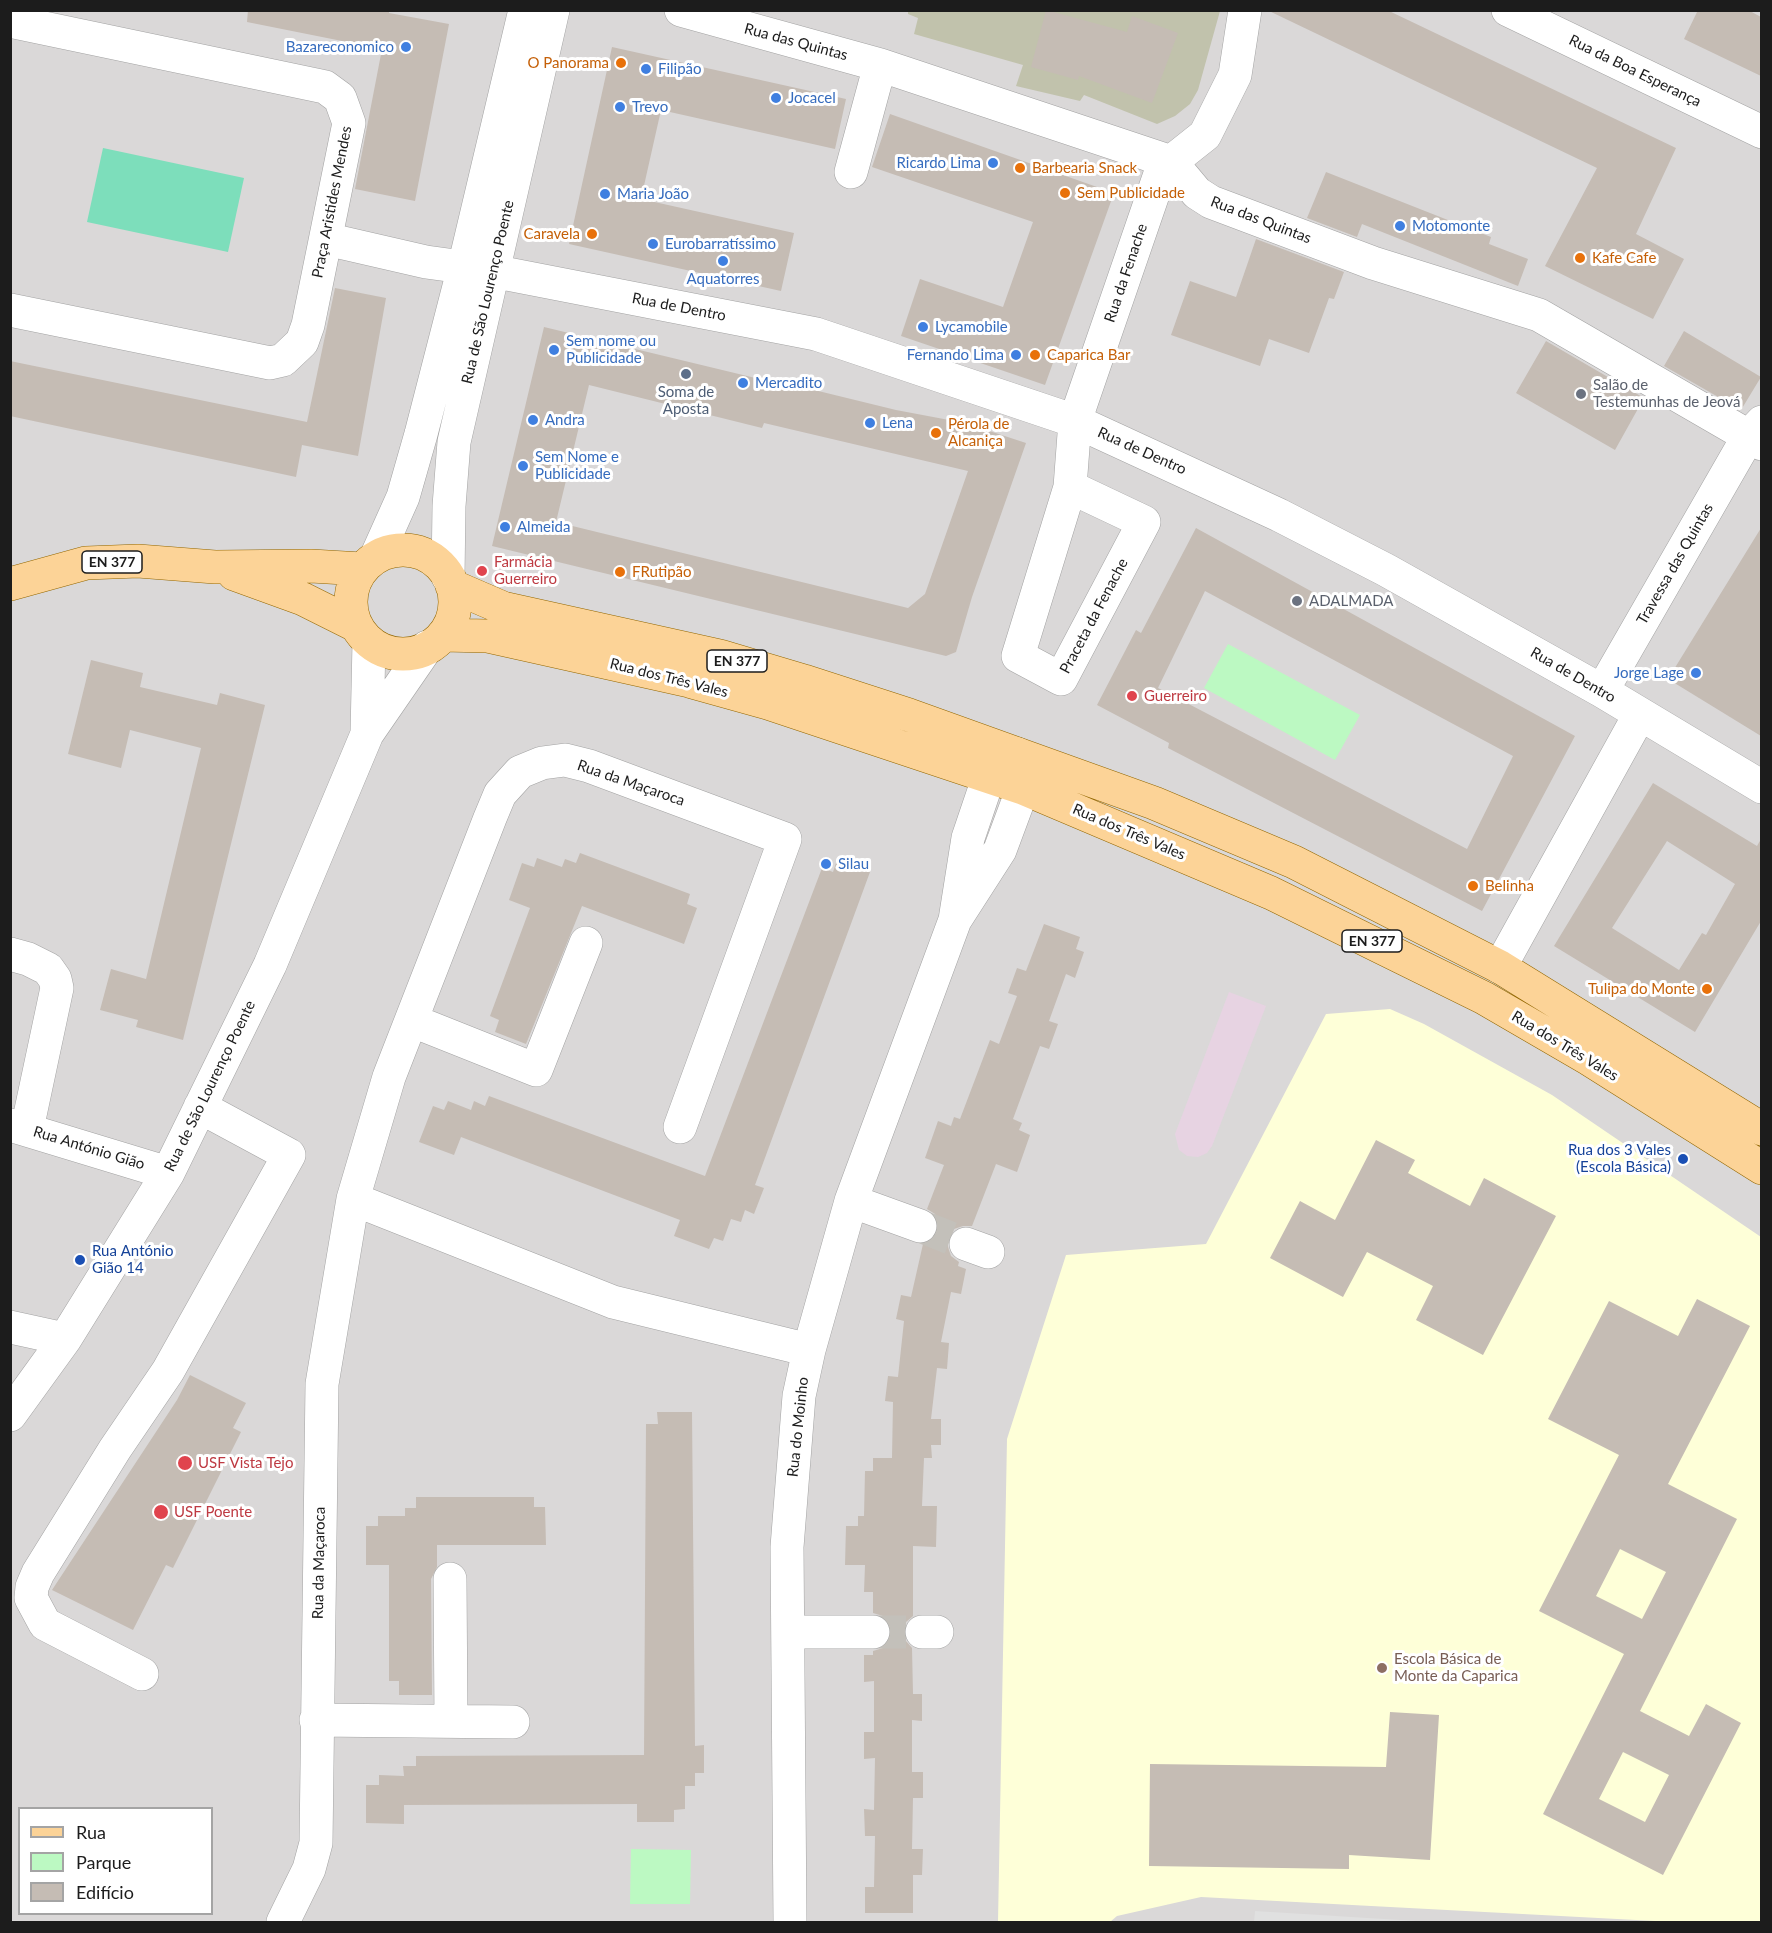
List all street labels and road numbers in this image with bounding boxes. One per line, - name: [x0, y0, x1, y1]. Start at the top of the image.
- street label: Rua das Quintas: [742, 20, 850, 64]
- street label: Rua da Boa Esperança: [1566, 31, 1704, 111]
- street label: Praça Aristides Mendes: [308, 124, 356, 280]
- street label: Rua das Quintas: [1208, 193, 1314, 247]
- street label: Rua de São Lourenço Poente: [458, 198, 518, 386]
- street label: Rua da Fenache: [1101, 221, 1151, 325]
- street label: Rua de Dentro: [630, 289, 728, 325]
- street label: Rua de Dentro: [1095, 423, 1189, 479]
- street label: Travessa das Quintas: [1633, 500, 1717, 628]
- road number: EN 377: [82, 551, 142, 573]
- street label: Praceta da Fenache: [1056, 555, 1132, 677]
- street label: Rua de Dentro: [1527, 643, 1619, 707]
- road number: EN 377: [707, 650, 767, 672]
- street label: Rua dos Três Vales: [608, 655, 730, 701]
- street label: Rua da Maçaroca: [575, 756, 687, 810]
- street label: Rua dos Três Vales: [1070, 800, 1188, 864]
- road number: EN 377: [1342, 930, 1402, 952]
- street label: Rua de São Lourenço Poente: [161, 998, 259, 1174]
- street label: Rua dos Três Vales: [1508, 1007, 1622, 1085]
- street label: Rua António Gião: [31, 1122, 147, 1174]
- street label: Rua do Moinho: [784, 1376, 812, 1478]
- street label: Rua da Maçaroca: [309, 1507, 329, 1619]

